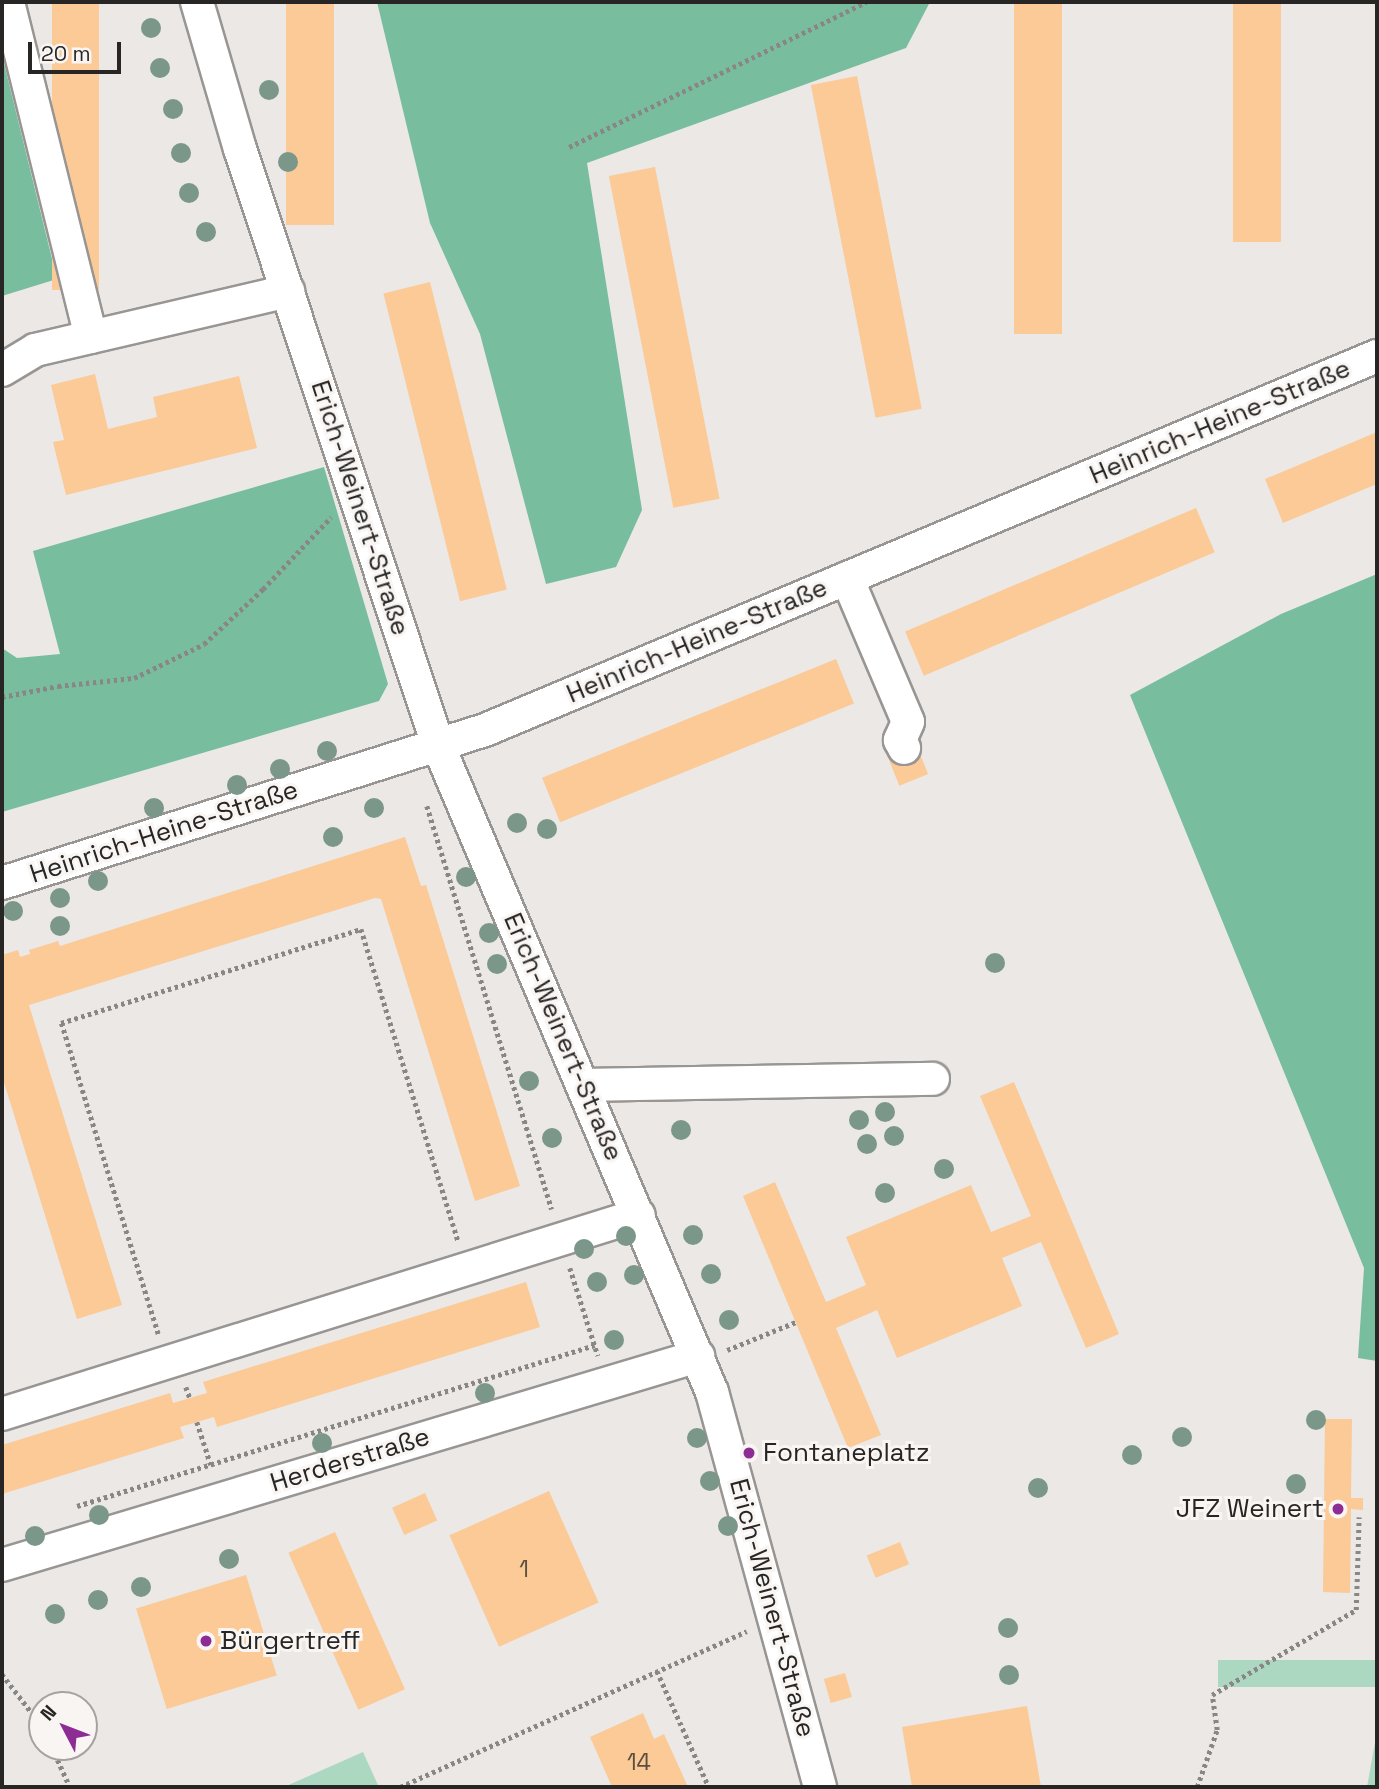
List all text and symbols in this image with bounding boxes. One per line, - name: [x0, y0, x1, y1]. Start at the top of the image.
- scale bar: [32, 28, 124, 72]
- text: 20 m: [41, 40, 91, 67]
- street label: Heinrich-Heine-Straße: [1085, 353, 1355, 491]
- street label: Erich-Weinert-Straße: [304, 377, 416, 639]
- street label: Heinrich-Heine-Straße: [562, 572, 832, 710]
- street label: Heinrich-Heine-Straße: [26, 774, 302, 890]
- street label: Erich-Weinert-Straße: [497, 908, 629, 1166]
- street label: Herderstraße: [267, 1421, 433, 1499]
- place label: Fontaneplatz: [763, 1437, 929, 1469]
- marker: Fontaneplatz: [741, 1445, 757, 1461]
- street label: Erich-Weinert-Straße: [722, 1475, 822, 1741]
- place label: JFZ Weinert: [1176, 1493, 1324, 1525]
- marker: JFZ Weinert: [1330, 1501, 1346, 1517]
- house number: 1: [519, 1555, 529, 1583]
- place label: Bürgertreff: [220, 1625, 360, 1657]
- marker: Bürgertreff: [198, 1633, 214, 1649]
- north arrow: [28, 1691, 98, 1761]
- text: N: [35, 1700, 62, 1726]
- house number: 14: [627, 1748, 651, 1776]

